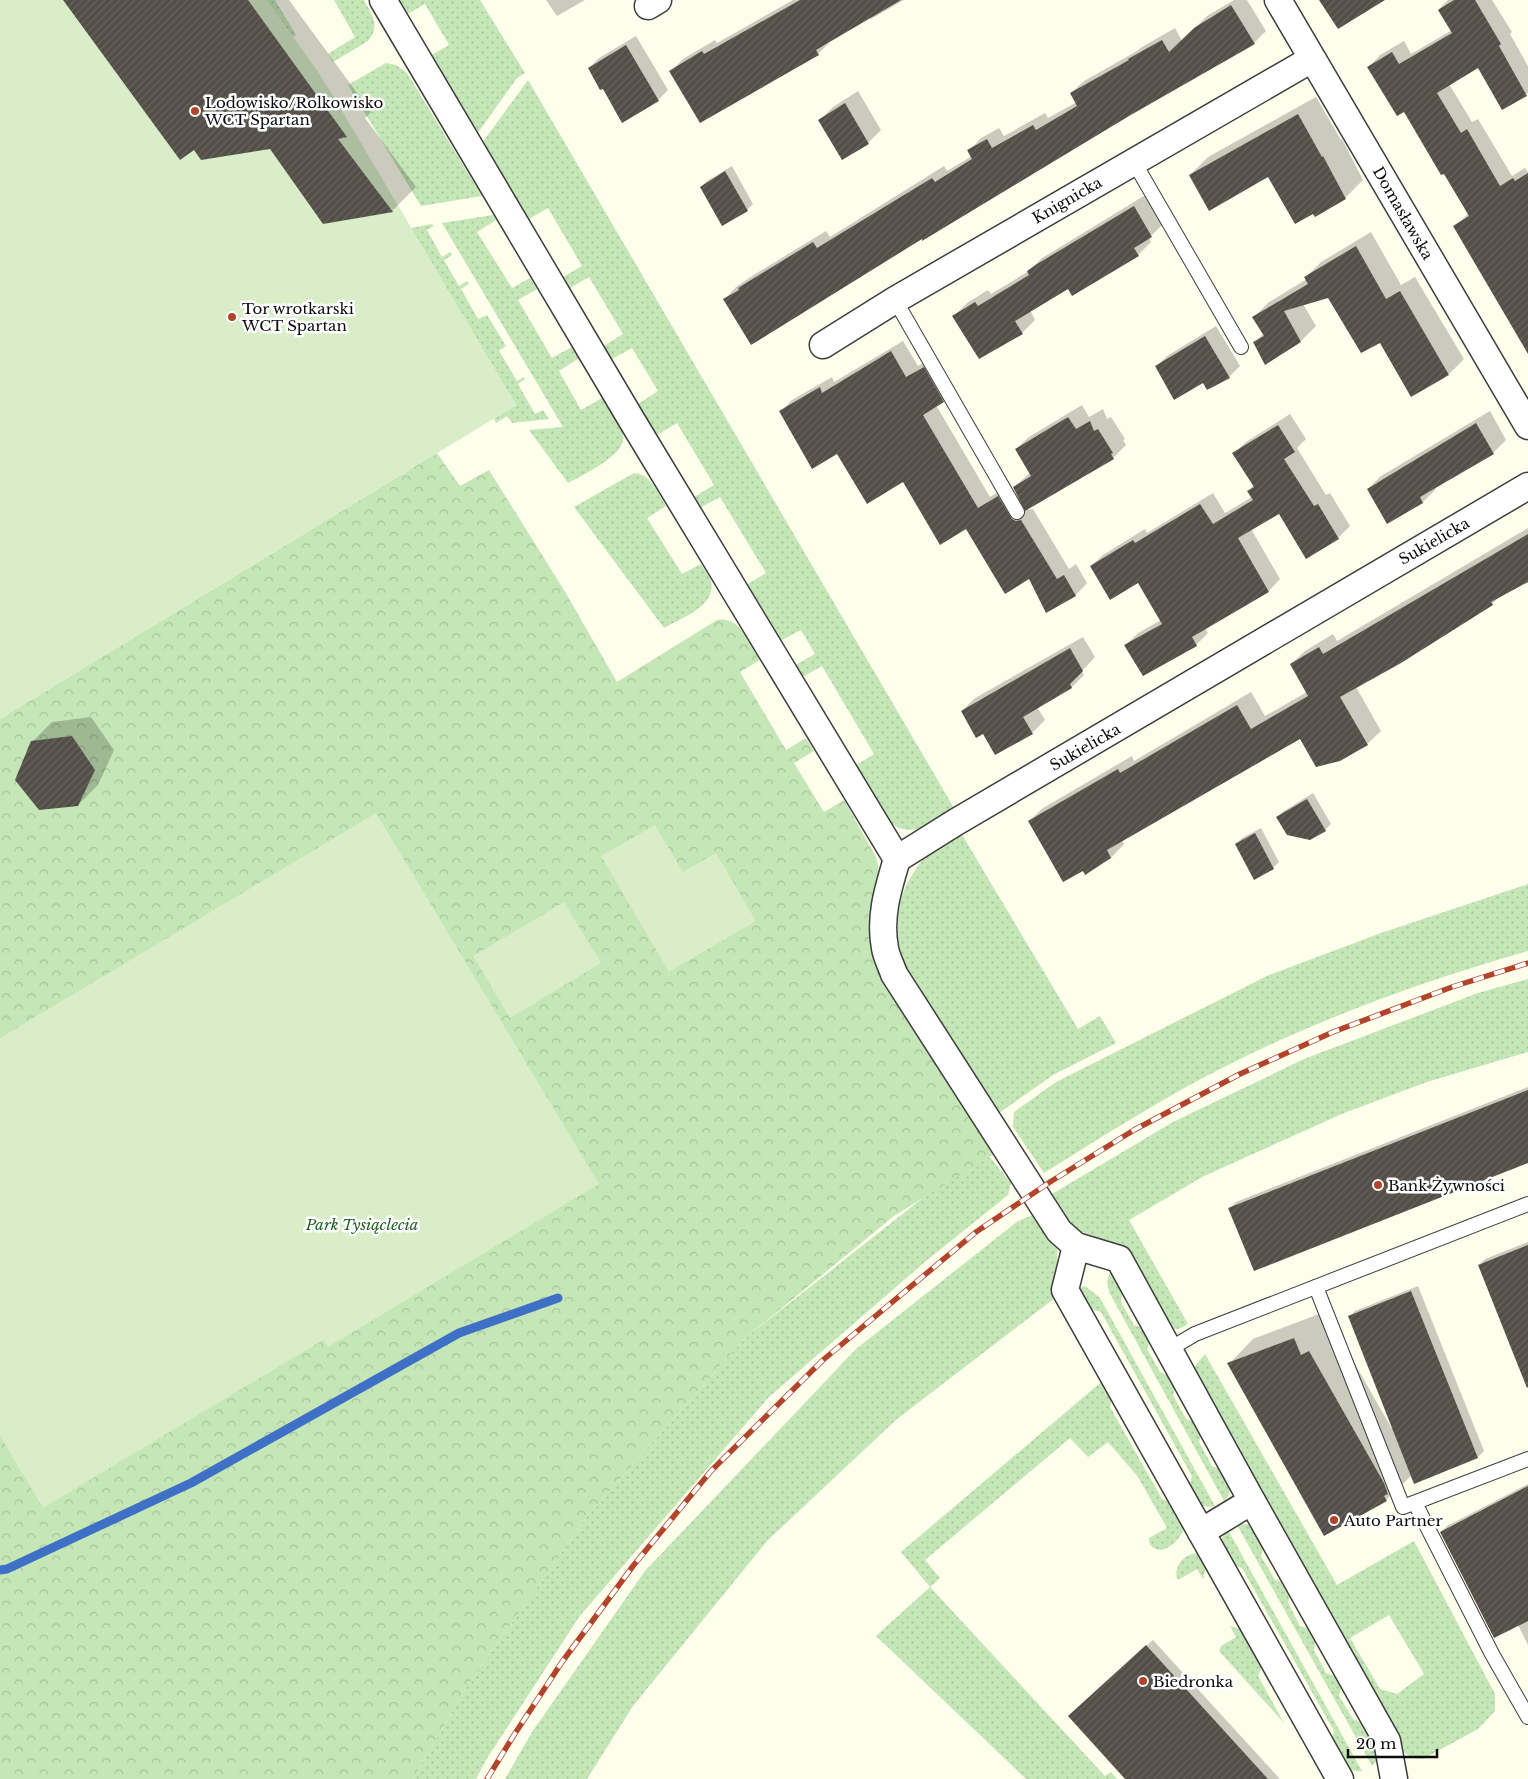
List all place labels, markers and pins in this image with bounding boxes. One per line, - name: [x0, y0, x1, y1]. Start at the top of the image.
- place label: Lodowisko/Rolkowisko WCT Spartan: [204, 93, 383, 129]
- marker: Lodowisko/Rolkowisko WCT Spartan: [189, 105, 201, 117]
- place label: Tor wrotkarski WCT Spartan: [241, 299, 354, 335]
- marker: Tor wrotkarski WCT Spartan: [226, 311, 238, 323]
- place label: Bank Żywności: [1388, 1176, 1505, 1195]
- marker: Bank Żywności: [1372, 1179, 1384, 1191]
- place label: Auto Partner: [1343, 1511, 1443, 1530]
- marker: Auto Partner: [1328, 1514, 1340, 1526]
- place label: Biedronka: [1153, 1672, 1234, 1691]
- marker: Biedronka: [1137, 1675, 1149, 1687]

